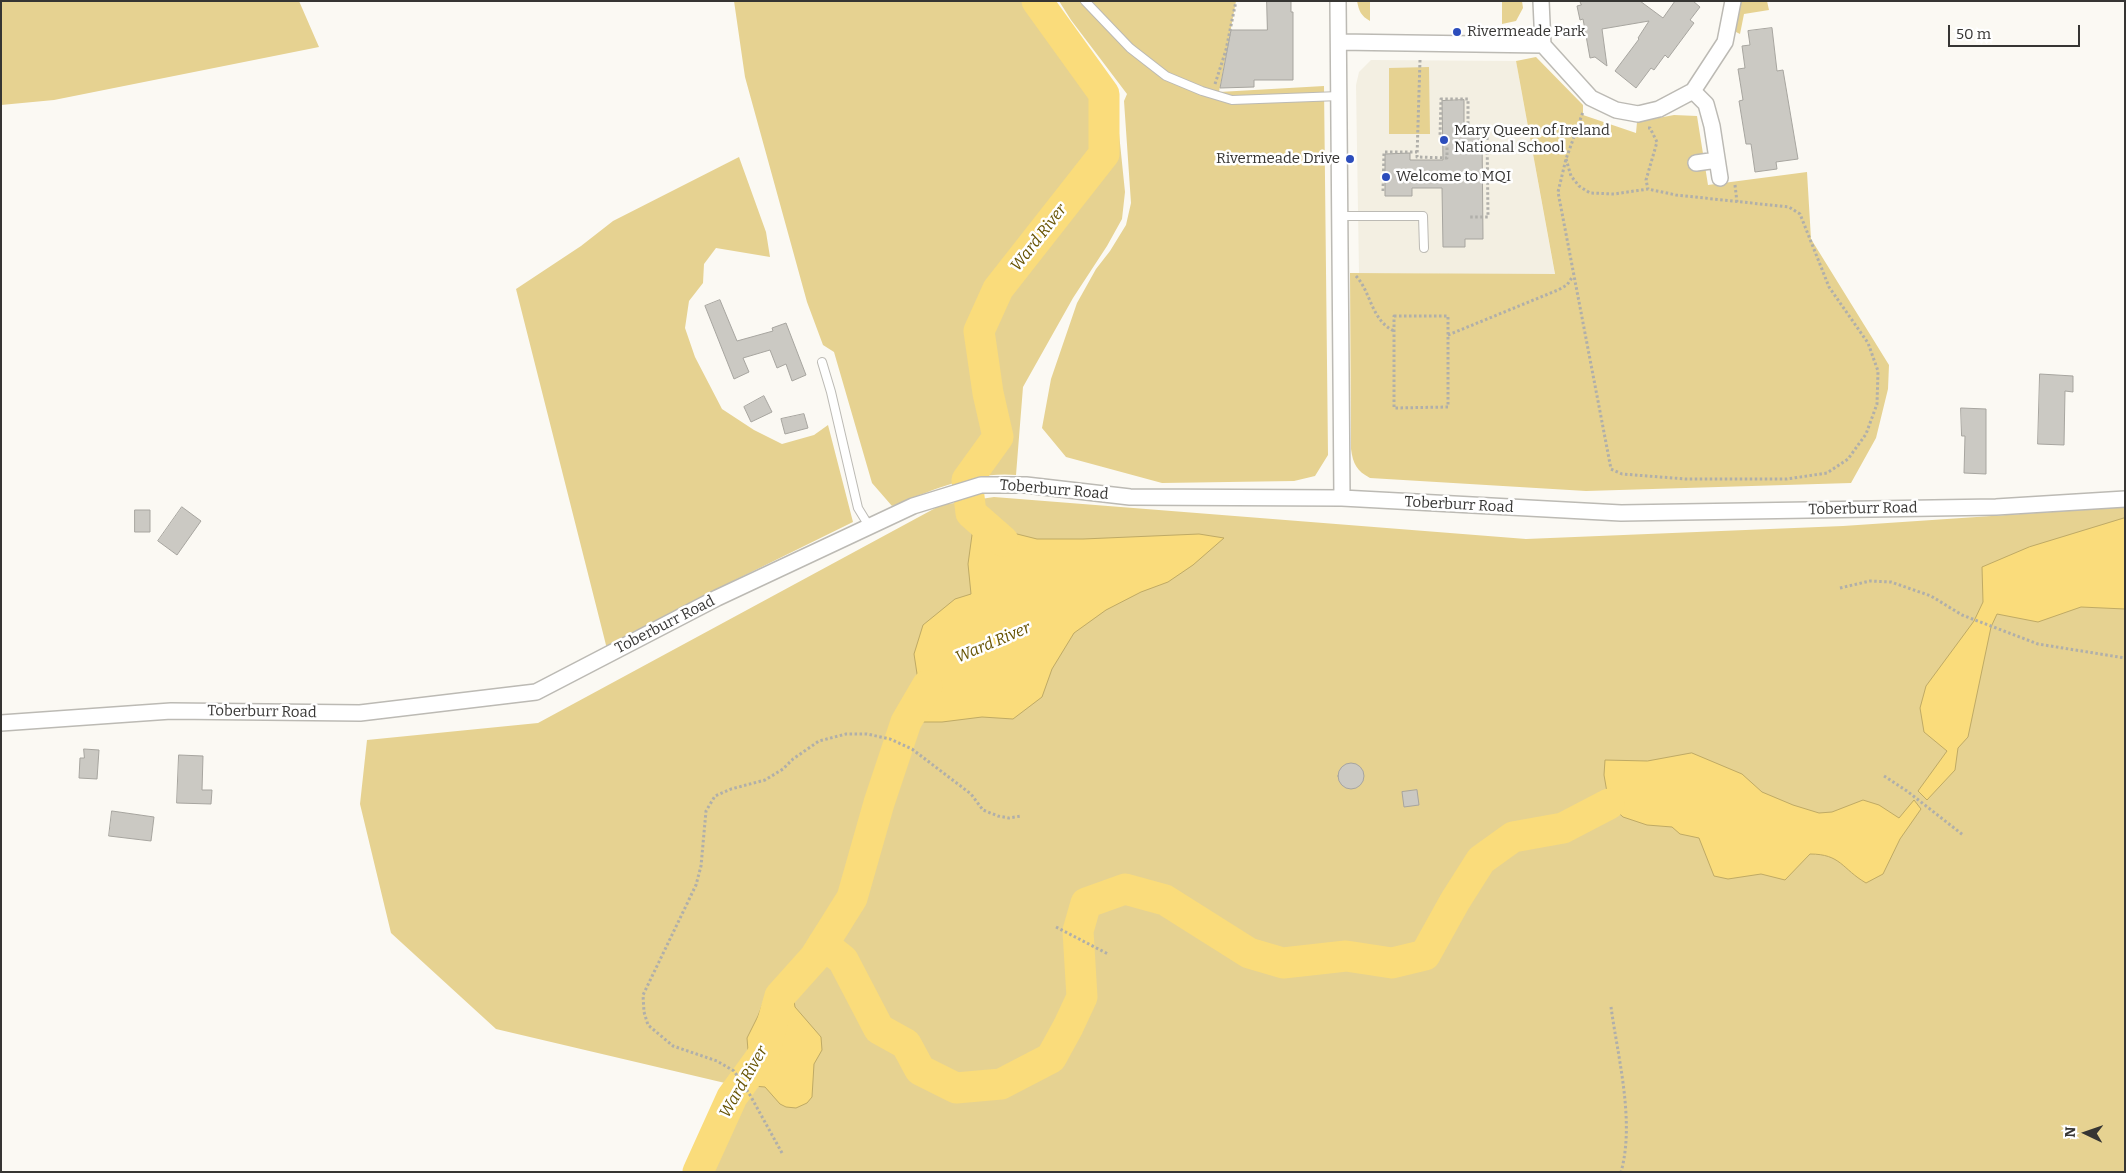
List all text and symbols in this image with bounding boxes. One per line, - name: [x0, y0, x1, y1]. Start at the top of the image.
- scale bar: [1951, 15, 2084, 47]
- place label: Rivermeade Park: [1467, 23, 1586, 41]
- text: 50 m: [1956, 25, 1991, 43]
- marker: Rivermeade Park: [1451, 26, 1463, 38]
- place label: Mary Queen of Ireland National School: [1454, 122, 1610, 157]
- marker: Mary Queen of Ireland National School: [1438, 134, 1450, 146]
- place label: Rivermeade Drive: [1216, 150, 1340, 168]
- marker: Rivermeade Drive: [1344, 153, 1356, 165]
- place label: Welcome to MQI: [1396, 168, 1511, 186]
- marker: Welcome to MQI: [1380, 171, 1392, 183]
- water label: Ward River: [1007, 201, 1071, 275]
- street label: Toberburr Road: [999, 476, 1109, 504]
- street label: Toberburr Road: [1404, 493, 1514, 517]
- street label: Toberburr Road: [1808, 499, 1918, 519]
- street label: Toberburr Road: [612, 592, 718, 658]
- water label: Ward River: [953, 619, 1033, 667]
- street label: Toberburr Road: [207, 702, 317, 722]
- water label: Ward River: [716, 1043, 772, 1121]
- north arrow: [2061, 1108, 2111, 1158]
- text: N: [2062, 1126, 2079, 1138]

